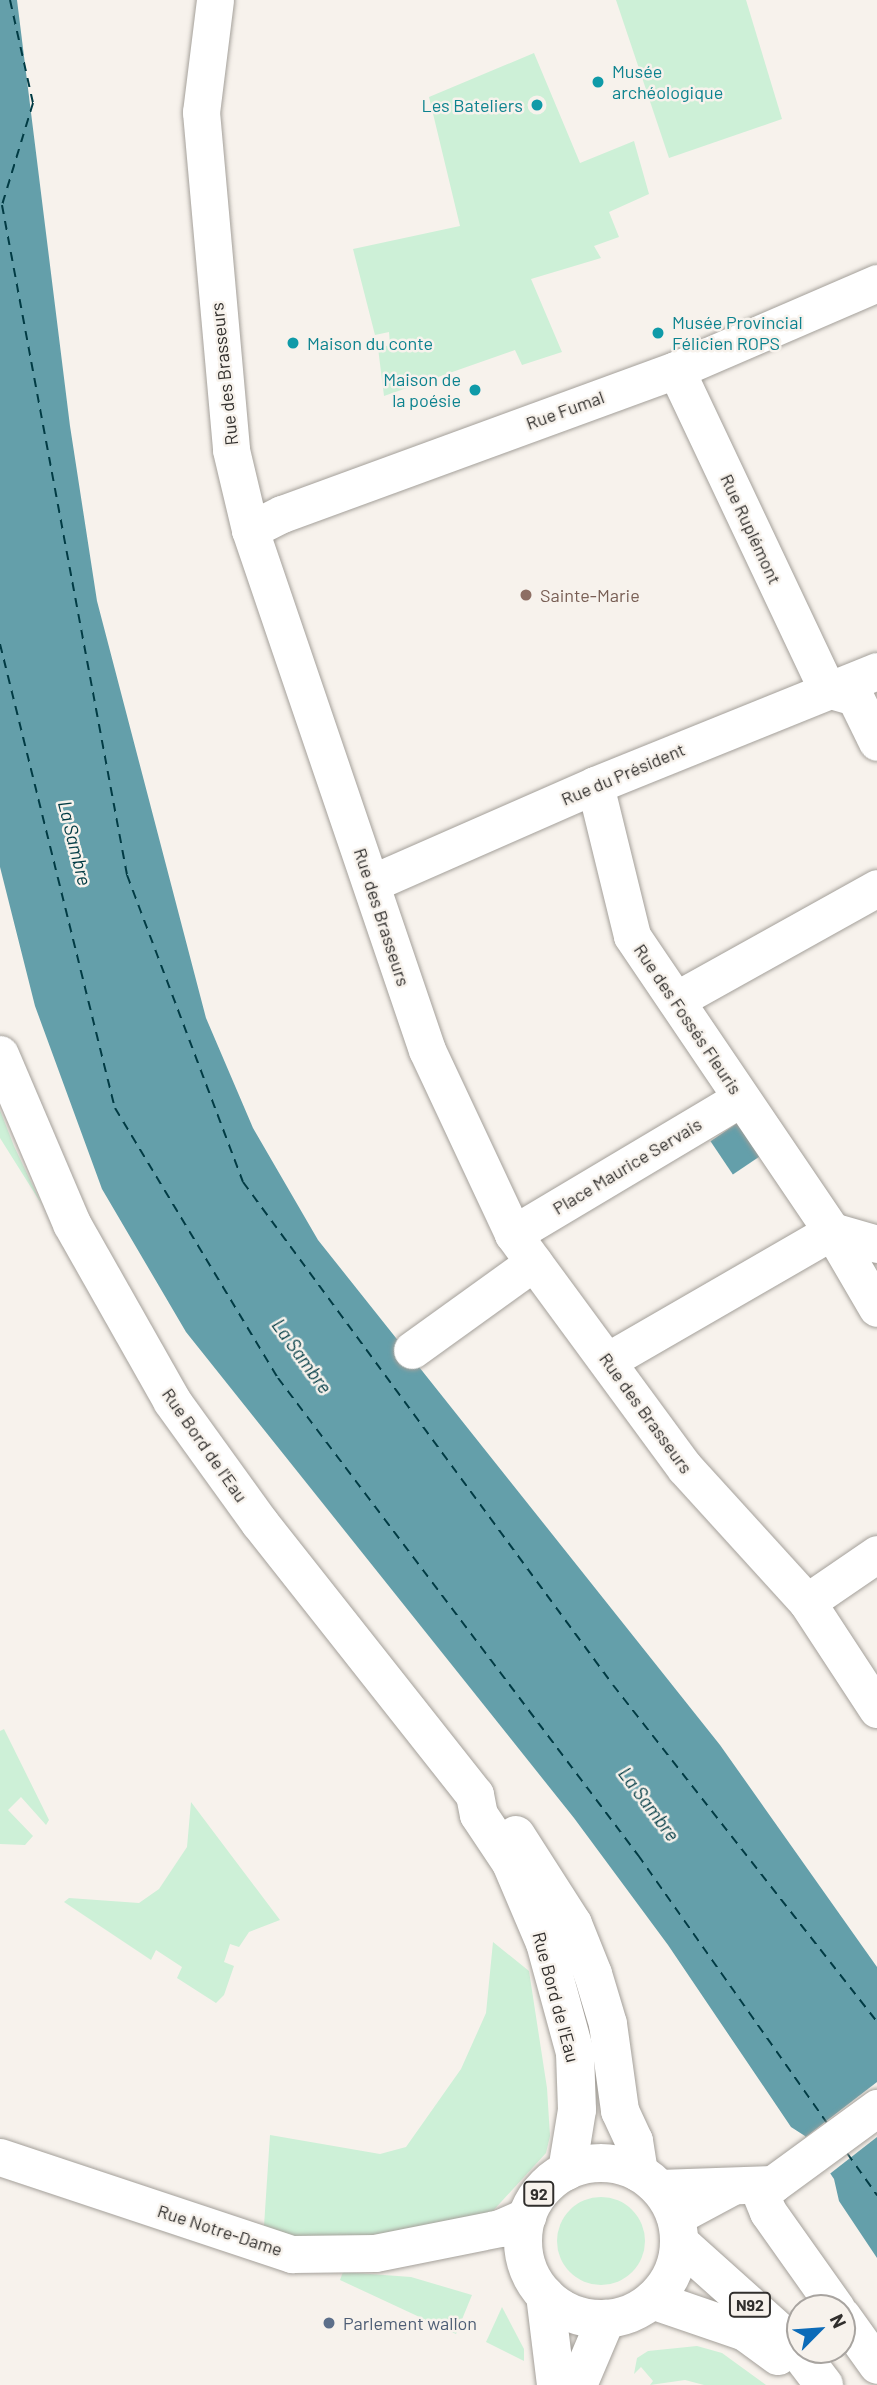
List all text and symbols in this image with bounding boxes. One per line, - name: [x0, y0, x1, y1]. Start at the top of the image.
- place label: Musée archéologique: [612, 61, 723, 104]
- marker: Musée archéologique: [590, 74, 606, 90]
- place label: Les Bateliers: [421, 94, 523, 116]
- marker: Les Bateliers: [529, 97, 545, 113]
- street label: Rue des Brasseurs: [206, 301, 242, 447]
- place label: Musée Provincial Félicien ROPS: [672, 312, 803, 354]
- marker: Musée Provincial Félicien ROPS: [650, 325, 666, 341]
- place label: Maison du conte: [307, 332, 433, 354]
- marker: Maison du conte: [285, 335, 301, 351]
- place label: Maison de la poésie: [383, 369, 461, 412]
- marker: Maison de la poésie: [467, 382, 483, 398]
- street label: Rue Fumal: [523, 386, 607, 434]
- street label: Rue Ruplémont: [716, 471, 786, 587]
- place label: Sainte-Marie: [540, 584, 640, 606]
- marker: Sainte-Marie: [518, 587, 534, 603]
- street label: Rue du Président: [558, 738, 688, 810]
- water label: La Sambre: [53, 798, 97, 888]
- street label: Rue des Brasseurs: [350, 845, 414, 989]
- street label: Rue des Fossés Fleuris: [630, 940, 746, 1098]
- street label: Place Maurice Servais: [549, 1113, 705, 1219]
- water label: La Sambre: [267, 1314, 337, 1398]
- street label: Rue des Brasseurs: [595, 1348, 697, 1478]
- street label: Rue Bord de l'Eau: [158, 1384, 252, 1506]
- water label: La Sambre: [614, 1763, 684, 1845]
- street label: Rue Bord de l'Eau: [528, 1929, 584, 2065]
- road number: 92: [523, 2182, 555, 2206]
- street label: Rue Notre-Dame: [155, 2200, 285, 2260]
- road number: N92: [727, 2292, 773, 2318]
- north arrow: [786, 2294, 856, 2364]
- text: N: [826, 2310, 852, 2331]
- place label: Parlement wallon: [343, 2312, 477, 2334]
- marker: Parlement wallon: [321, 2315, 337, 2331]

